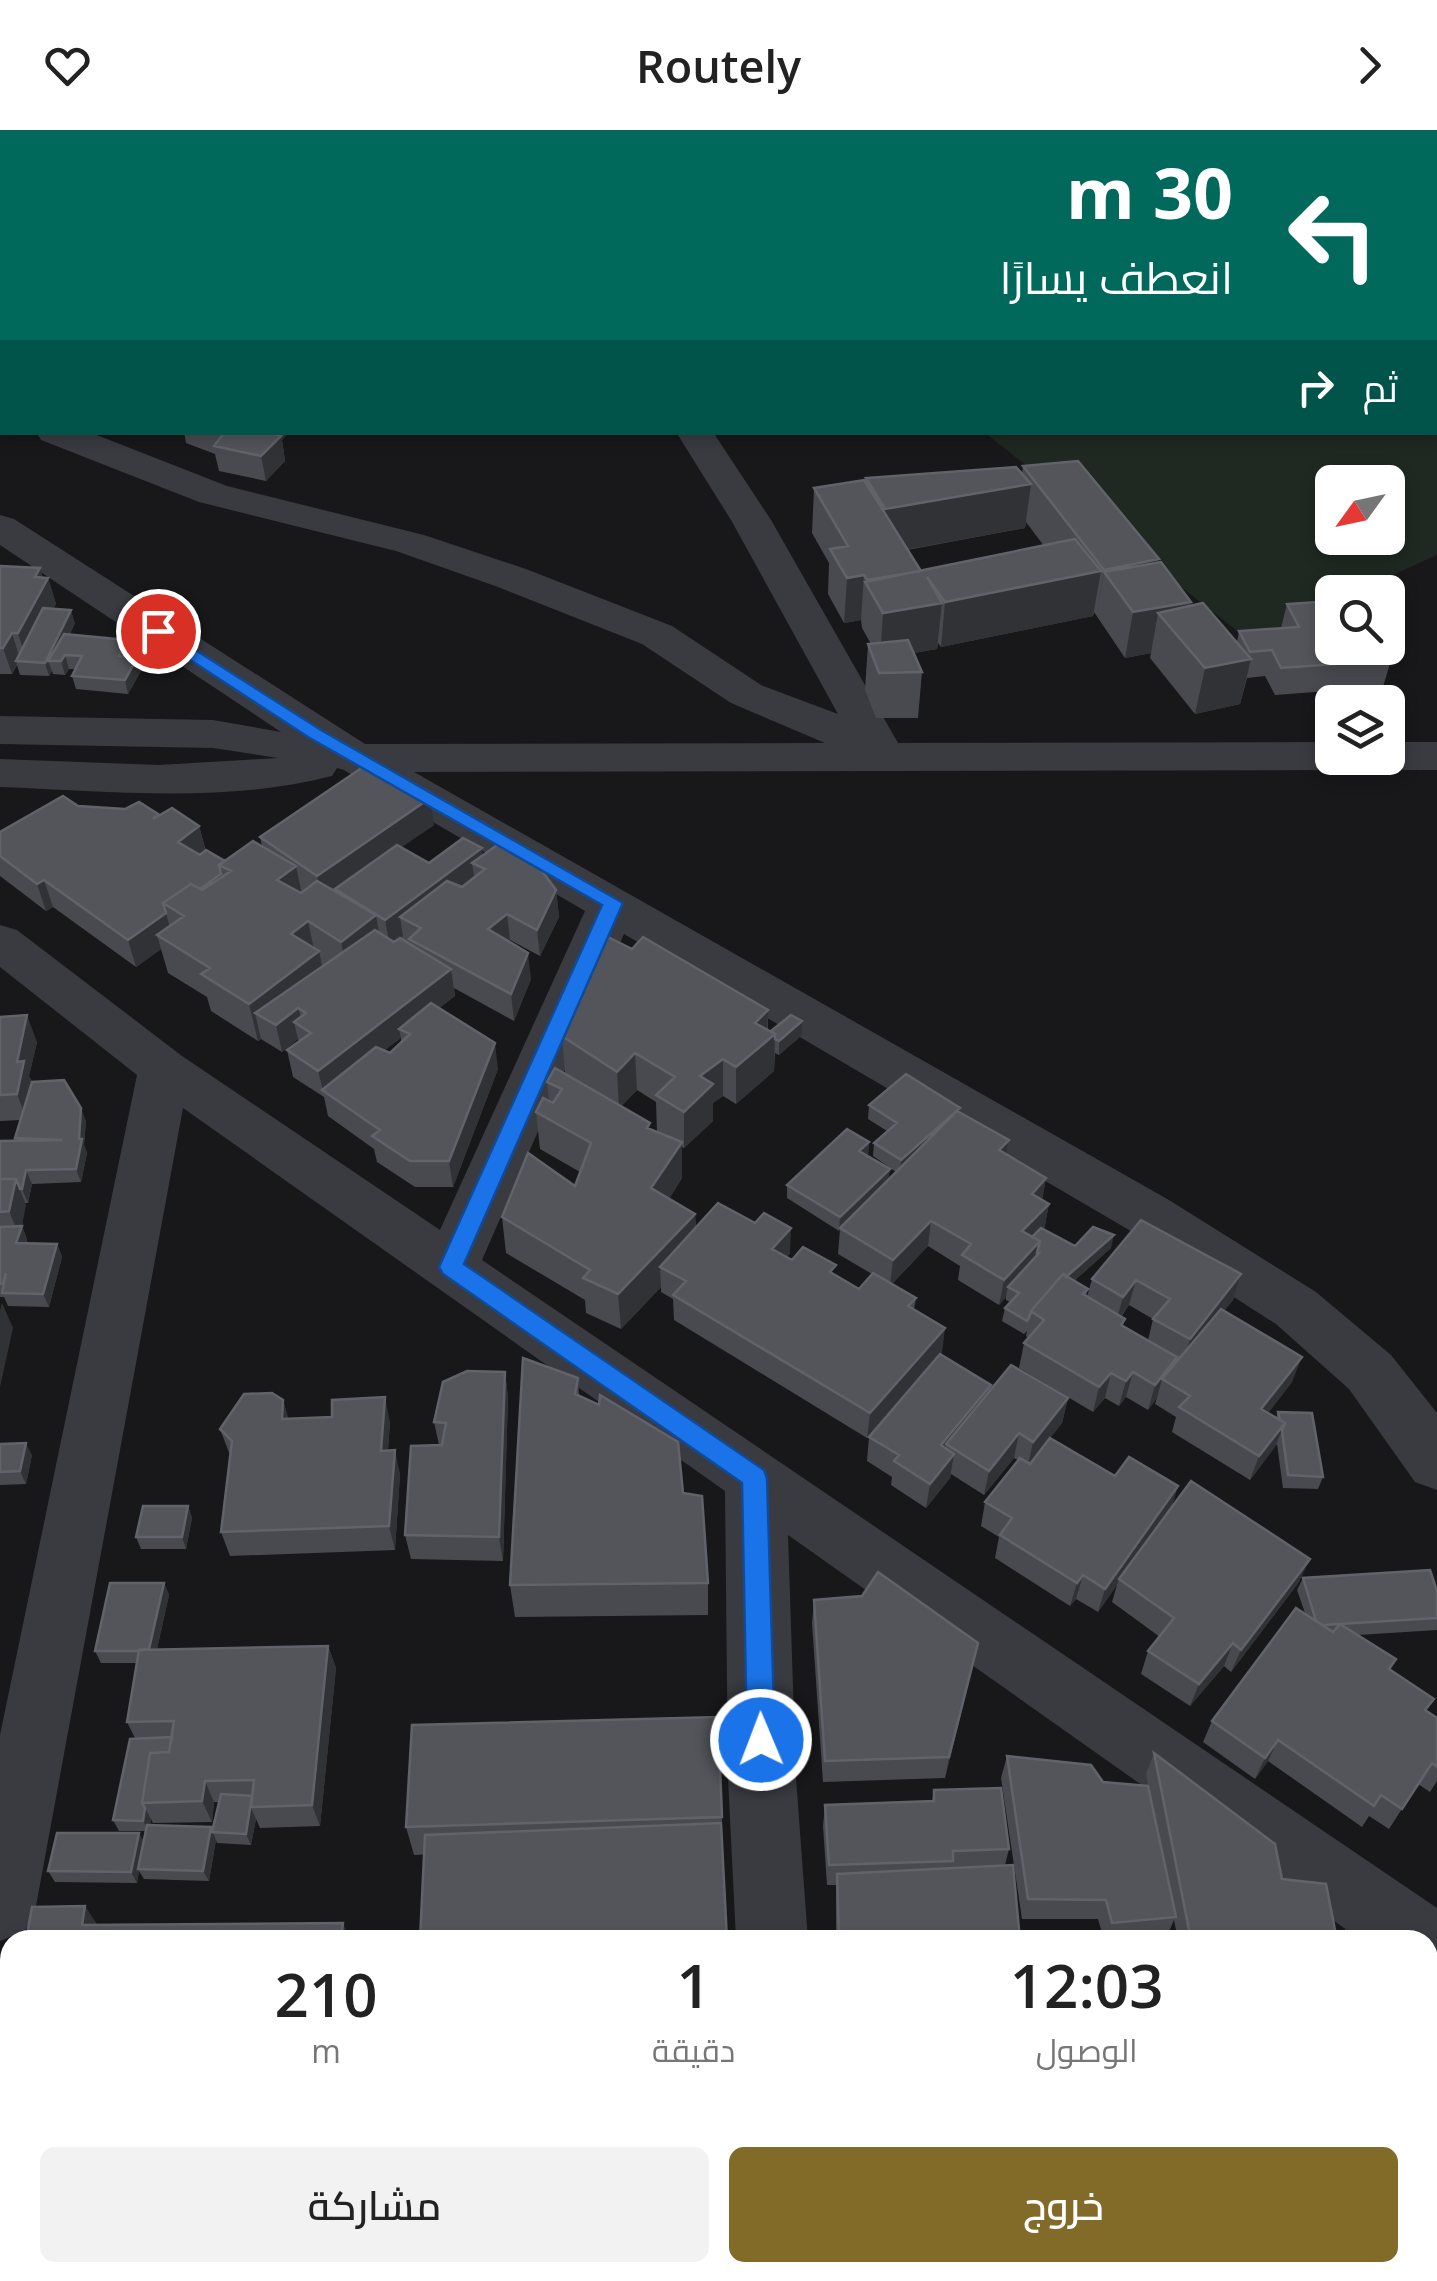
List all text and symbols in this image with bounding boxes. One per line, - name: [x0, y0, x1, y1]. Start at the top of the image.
- text: Routely: [636, 35, 801, 96]
- icon: heart: [40, 38, 95, 93]
- icon: forward: [1342, 38, 1397, 93]
- text: 30 m: [1066, 144, 1233, 240]
- icon: left: [1268, 170, 1398, 300]
- text: انعطف يسارًا: [999, 246, 1233, 307]
- icon: right: [1288, 360, 1343, 415]
- text: ثم: [1363, 361, 1398, 413]
- north arrow: [1315, 465, 1405, 555]
- map controls: [1315, 465, 1405, 775]
- button: search: [1315, 575, 1405, 665]
- pin: [116, 589, 201, 674]
- icon: arrive: [131, 604, 186, 659]
- button: layers: [1315, 685, 1405, 775]
- position arrow: [709, 1688, 813, 1792]
- text: 1: [676, 1944, 711, 2026]
- text: 12:03: [1010, 1944, 1163, 2026]
- text: 210: [275, 1953, 378, 2035]
- text: دقيقة: [652, 2028, 735, 2071]
- text: الوصول: [1036, 2028, 1138, 2071]
- text: m: [311, 2029, 341, 2072]
- button: مشاركة: [40, 2147, 709, 2262]
- button: خروج: [729, 2147, 1398, 2262]

